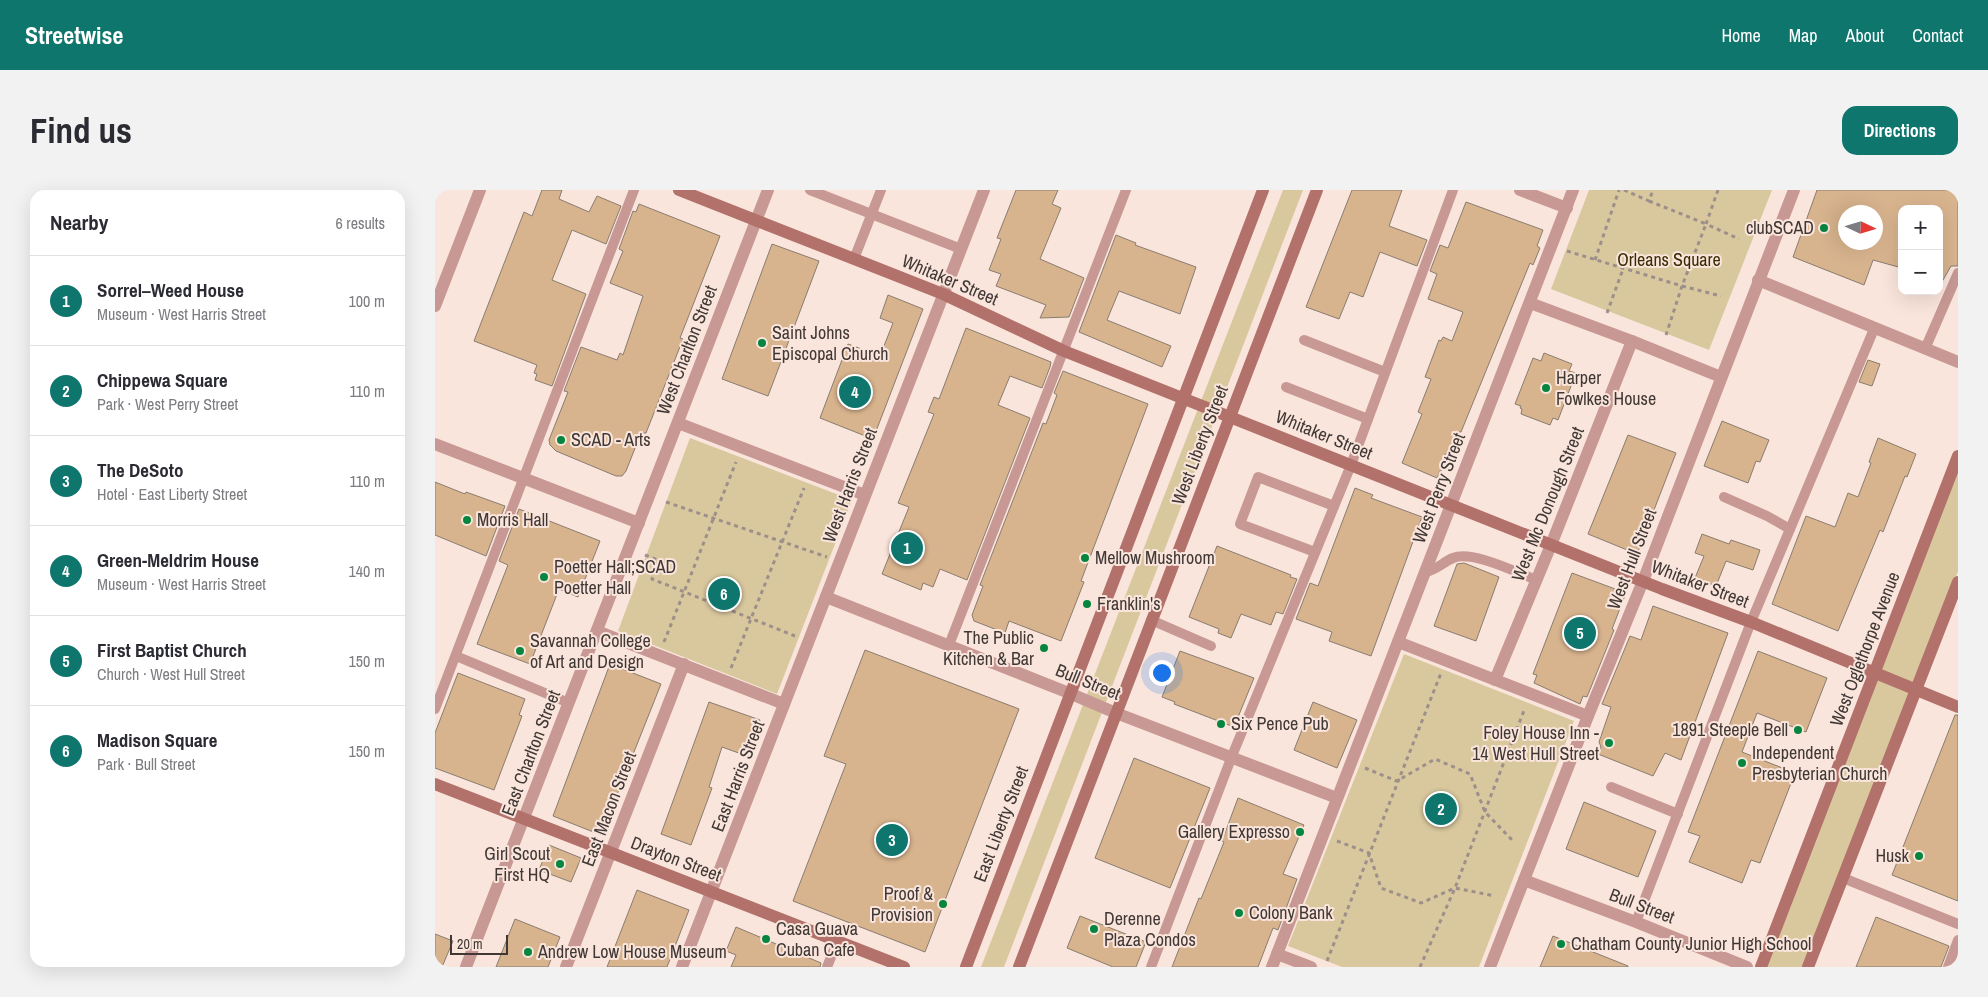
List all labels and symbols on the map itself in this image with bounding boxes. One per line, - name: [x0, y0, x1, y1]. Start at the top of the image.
- north arrow: [1838, 205, 1883, 250]
- place label: clubSCAD: [1746, 215, 1814, 240]
- marker: clubSCAD: [1818, 222, 1830, 234]
- park label: Orleans Square: [1617, 247, 1721, 272]
- street label: Whitaker Street: [898, 248, 1002, 311]
- street label: West Charlton Street: [650, 282, 723, 418]
- place label: Saint Johns Episcopal Church: [772, 320, 889, 366]
- marker: Saint Johns Episcopal Church: [756, 337, 768, 349]
- place label: Harper Fowlkes House: [1556, 365, 1656, 411]
- pin: 4: [839, 373, 871, 411]
- street label: West Liberty Street: [1165, 381, 1234, 508]
- marker: Harper Fowlkes House: [1540, 382, 1552, 394]
- street label: Whitaker Street: [1272, 404, 1376, 465]
- street label: West Mc Donough Street: [1505, 423, 1590, 585]
- street label: West Harris Street: [816, 424, 883, 546]
- place label: SCAD - Arts: [571, 427, 651, 452]
- street label: West Perry Street: [1406, 429, 1471, 547]
- marker: SCAD - Arts: [555, 434, 567, 446]
- street label: West Hull Street: [1601, 505, 1662, 613]
- place label: Morris Hall: [477, 507, 548, 532]
- marker: Morris Hall: [461, 514, 473, 526]
- pin: 1: [891, 529, 923, 567]
- place label: Mellow Mushroom: [1095, 545, 1215, 570]
- marker: Mellow Mushroom: [1079, 552, 1091, 564]
- street label: Whitaker Street: [1648, 553, 1753, 614]
- place label: Poetter Hall;SCAD Poetter Hall: [554, 554, 676, 600]
- street label: West Oglethorpe Avenue: [1824, 568, 1906, 730]
- marker: Poetter Hall;SCAD Poetter Hall: [538, 571, 550, 583]
- pin: 6: [708, 575, 740, 613]
- place label: Franklin's: [1097, 591, 1161, 616]
- marker: Franklin's: [1081, 598, 1093, 610]
- pin: 5: [1564, 614, 1596, 652]
- place label: The Public Kitchen & Bar: [943, 625, 1034, 671]
- place label: Savannah College of Art and Design: [530, 628, 651, 674]
- marker: The Public Kitchen & Bar: [1038, 642, 1050, 654]
- marker: Savannah College of Art and Design: [514, 645, 526, 657]
- street label: Bull Street: [1052, 657, 1124, 706]
- your location: [1149, 660, 1175, 686]
- street label: East Charlton Street: [495, 686, 566, 819]
- place label: Six Pence Pub: [1231, 711, 1329, 736]
- street label: East Harris Street: [705, 717, 770, 835]
- place label: 1891 Steeple Bell: [1672, 717, 1788, 742]
- marker: Six Pence Pub: [1215, 718, 1227, 730]
- place label: Foley House Inn - 14 West Hull Street: [1472, 720, 1599, 766]
- marker: 1891 Steeple Bell: [1792, 724, 1804, 736]
- marker: Foley House Inn - 14 West Hull Street: [1603, 737, 1615, 749]
- place label: Independent Presbyterian Church: [1752, 740, 1887, 786]
- street label: East Macon Street: [575, 748, 642, 870]
- marker: Independent Presbyterian Church: [1736, 757, 1748, 769]
- street label: East Liberty Street: [967, 762, 1034, 885]
- pin: 2: [1425, 790, 1457, 828]
- place label: Gallery Expresso: [1178, 819, 1290, 844]
- pin: 3: [876, 821, 908, 859]
- marker: Gallery Expresso: [1294, 826, 1306, 838]
- street label: Drayton Street: [627, 830, 725, 887]
- place label: Girl Scout First HQ: [484, 841, 550, 887]
- place label: Husk: [1875, 843, 1910, 868]
- marker: Husk: [1913, 850, 1925, 862]
- marker: Girl Scout First HQ: [554, 858, 566, 870]
- place label: Proof & Provision: [871, 881, 933, 927]
- street label: Bull Street: [1606, 882, 1678, 929]
- marker: Proof & Provision: [937, 898, 949, 910]
- place label: Colony Bank: [1249, 900, 1333, 925]
- place label: Derenne Plaza Condos: [1104, 906, 1196, 952]
- marker: Colony Bank: [1233, 907, 1245, 919]
- place label: Casa Guava Cuban Cafe: [776, 916, 858, 962]
- marker: Derenne Plaza Condos: [1088, 923, 1100, 935]
- place label: Chatham County Junior High School: [1571, 931, 1811, 956]
- scale bar: [450, 932, 507, 955]
- marker: Casa Guava Cuban Cafe: [760, 933, 772, 945]
- marker: Chatham County Junior High School: [1555, 938, 1567, 950]
- place label: Andrew Low House Museum: [537, 939, 727, 964]
- marker: Andrew Low House Museum: [522, 946, 534, 958]

